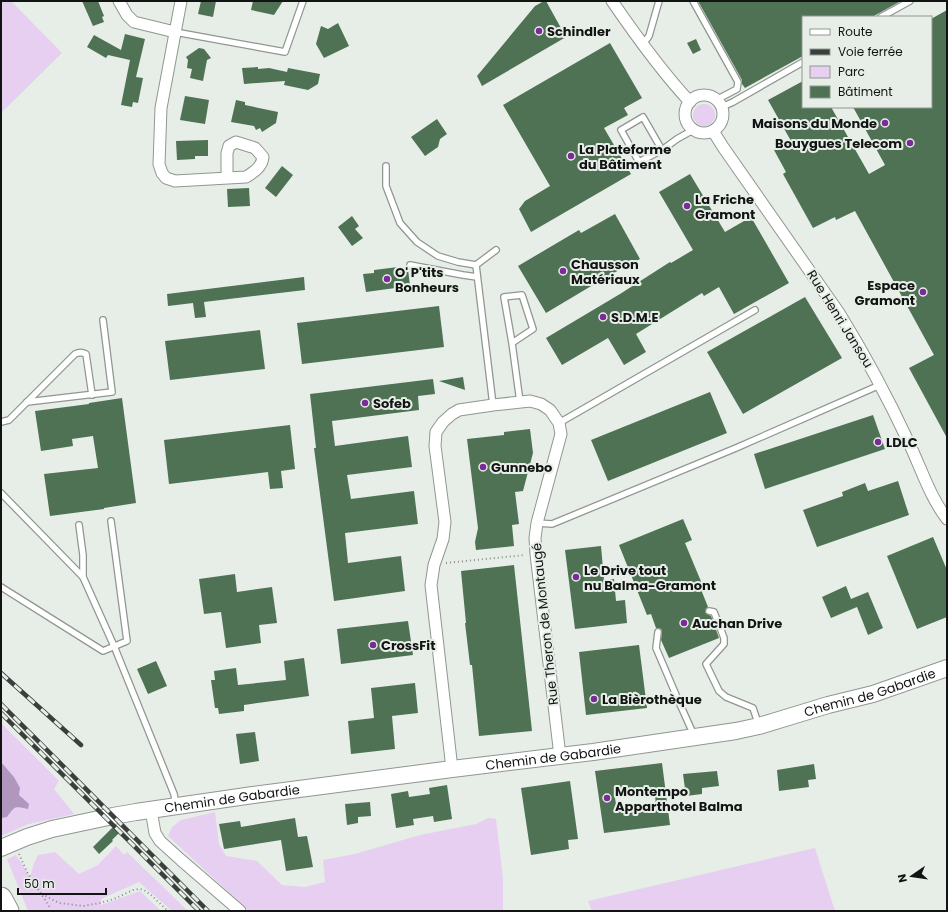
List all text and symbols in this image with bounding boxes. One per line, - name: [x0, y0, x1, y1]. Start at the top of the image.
- legend: [802, 16, 932, 108]
- place label: Schindler: [547, 22, 611, 41]
- text: Route: [838, 23, 872, 40]
- marker: Schindler: [534, 26, 544, 36]
- text: Voie ferrée: [838, 43, 903, 60]
- text: Parc: [838, 63, 865, 80]
- text: Bâtiment: [838, 83, 893, 100]
- place label: Maisons du Monde: [752, 114, 877, 133]
- marker: Maisons du Monde: [880, 118, 890, 128]
- place label: Bouygues Telecom: [775, 134, 902, 153]
- marker: Bouygues Telecom: [905, 138, 915, 148]
- place label: La Plateforme du Bâtiment: [579, 140, 671, 174]
- marker: La Plateforme du Bâtiment: [566, 151, 576, 161]
- place label: La Friche Gramont: [695, 190, 755, 224]
- marker: La Friche Gramont: [682, 201, 692, 211]
- place label: Chausson Matériaux: [571, 255, 640, 289]
- place label: O' P'tits Bonheurs: [395, 263, 459, 297]
- marker: Chausson Matériaux: [558, 266, 568, 276]
- street label: Rue Henri Jansou: [802, 266, 878, 372]
- marker: O' P'tits Bonheurs: [382, 274, 392, 284]
- place label: Espace Gramont: [855, 276, 915, 310]
- marker: Espace Gramont: [918, 287, 928, 297]
- place label: S.D.M.E: [611, 308, 658, 327]
- marker: S.D.M.E: [598, 312, 608, 322]
- place label: Sofeb: [373, 394, 411, 413]
- marker: Sofeb: [360, 398, 370, 408]
- place label: LDLC: [886, 433, 918, 452]
- marker: LDLC: [873, 437, 883, 447]
- place label: Gunnebo: [491, 458, 552, 477]
- marker: Gunnebo: [478, 462, 488, 472]
- street label: Rue Theron de Montaugé: [527, 542, 563, 706]
- place label: Le Drive tout nu Balma-Gramont: [584, 561, 716, 595]
- marker: Le Drive tout nu Balma-Gramont: [571, 572, 581, 582]
- place label: Auchan Drive: [692, 614, 782, 633]
- marker: Auchan Drive: [679, 618, 689, 628]
- place label: CrossFit: [381, 636, 435, 655]
- marker: CrossFit: [368, 640, 378, 650]
- street label: Chemin de Gabardie: [802, 663, 938, 721]
- place label: La Bièrothèque: [602, 690, 702, 709]
- marker: La Bièrothèque: [589, 694, 599, 704]
- street label: Chemin de Gabardie: [484, 739, 622, 774]
- street label: Chemin de Gabardie: [163, 780, 301, 817]
- place label: Montempo Apparthotel Balma: [615, 782, 743, 816]
- marker: Montempo Apparthotel Balma: [602, 793, 612, 803]
- north arrow: [892, 856, 932, 896]
- scale bar: [18, 870, 106, 896]
- text: N: [894, 872, 911, 884]
- text: 50 m: [24, 875, 55, 892]

